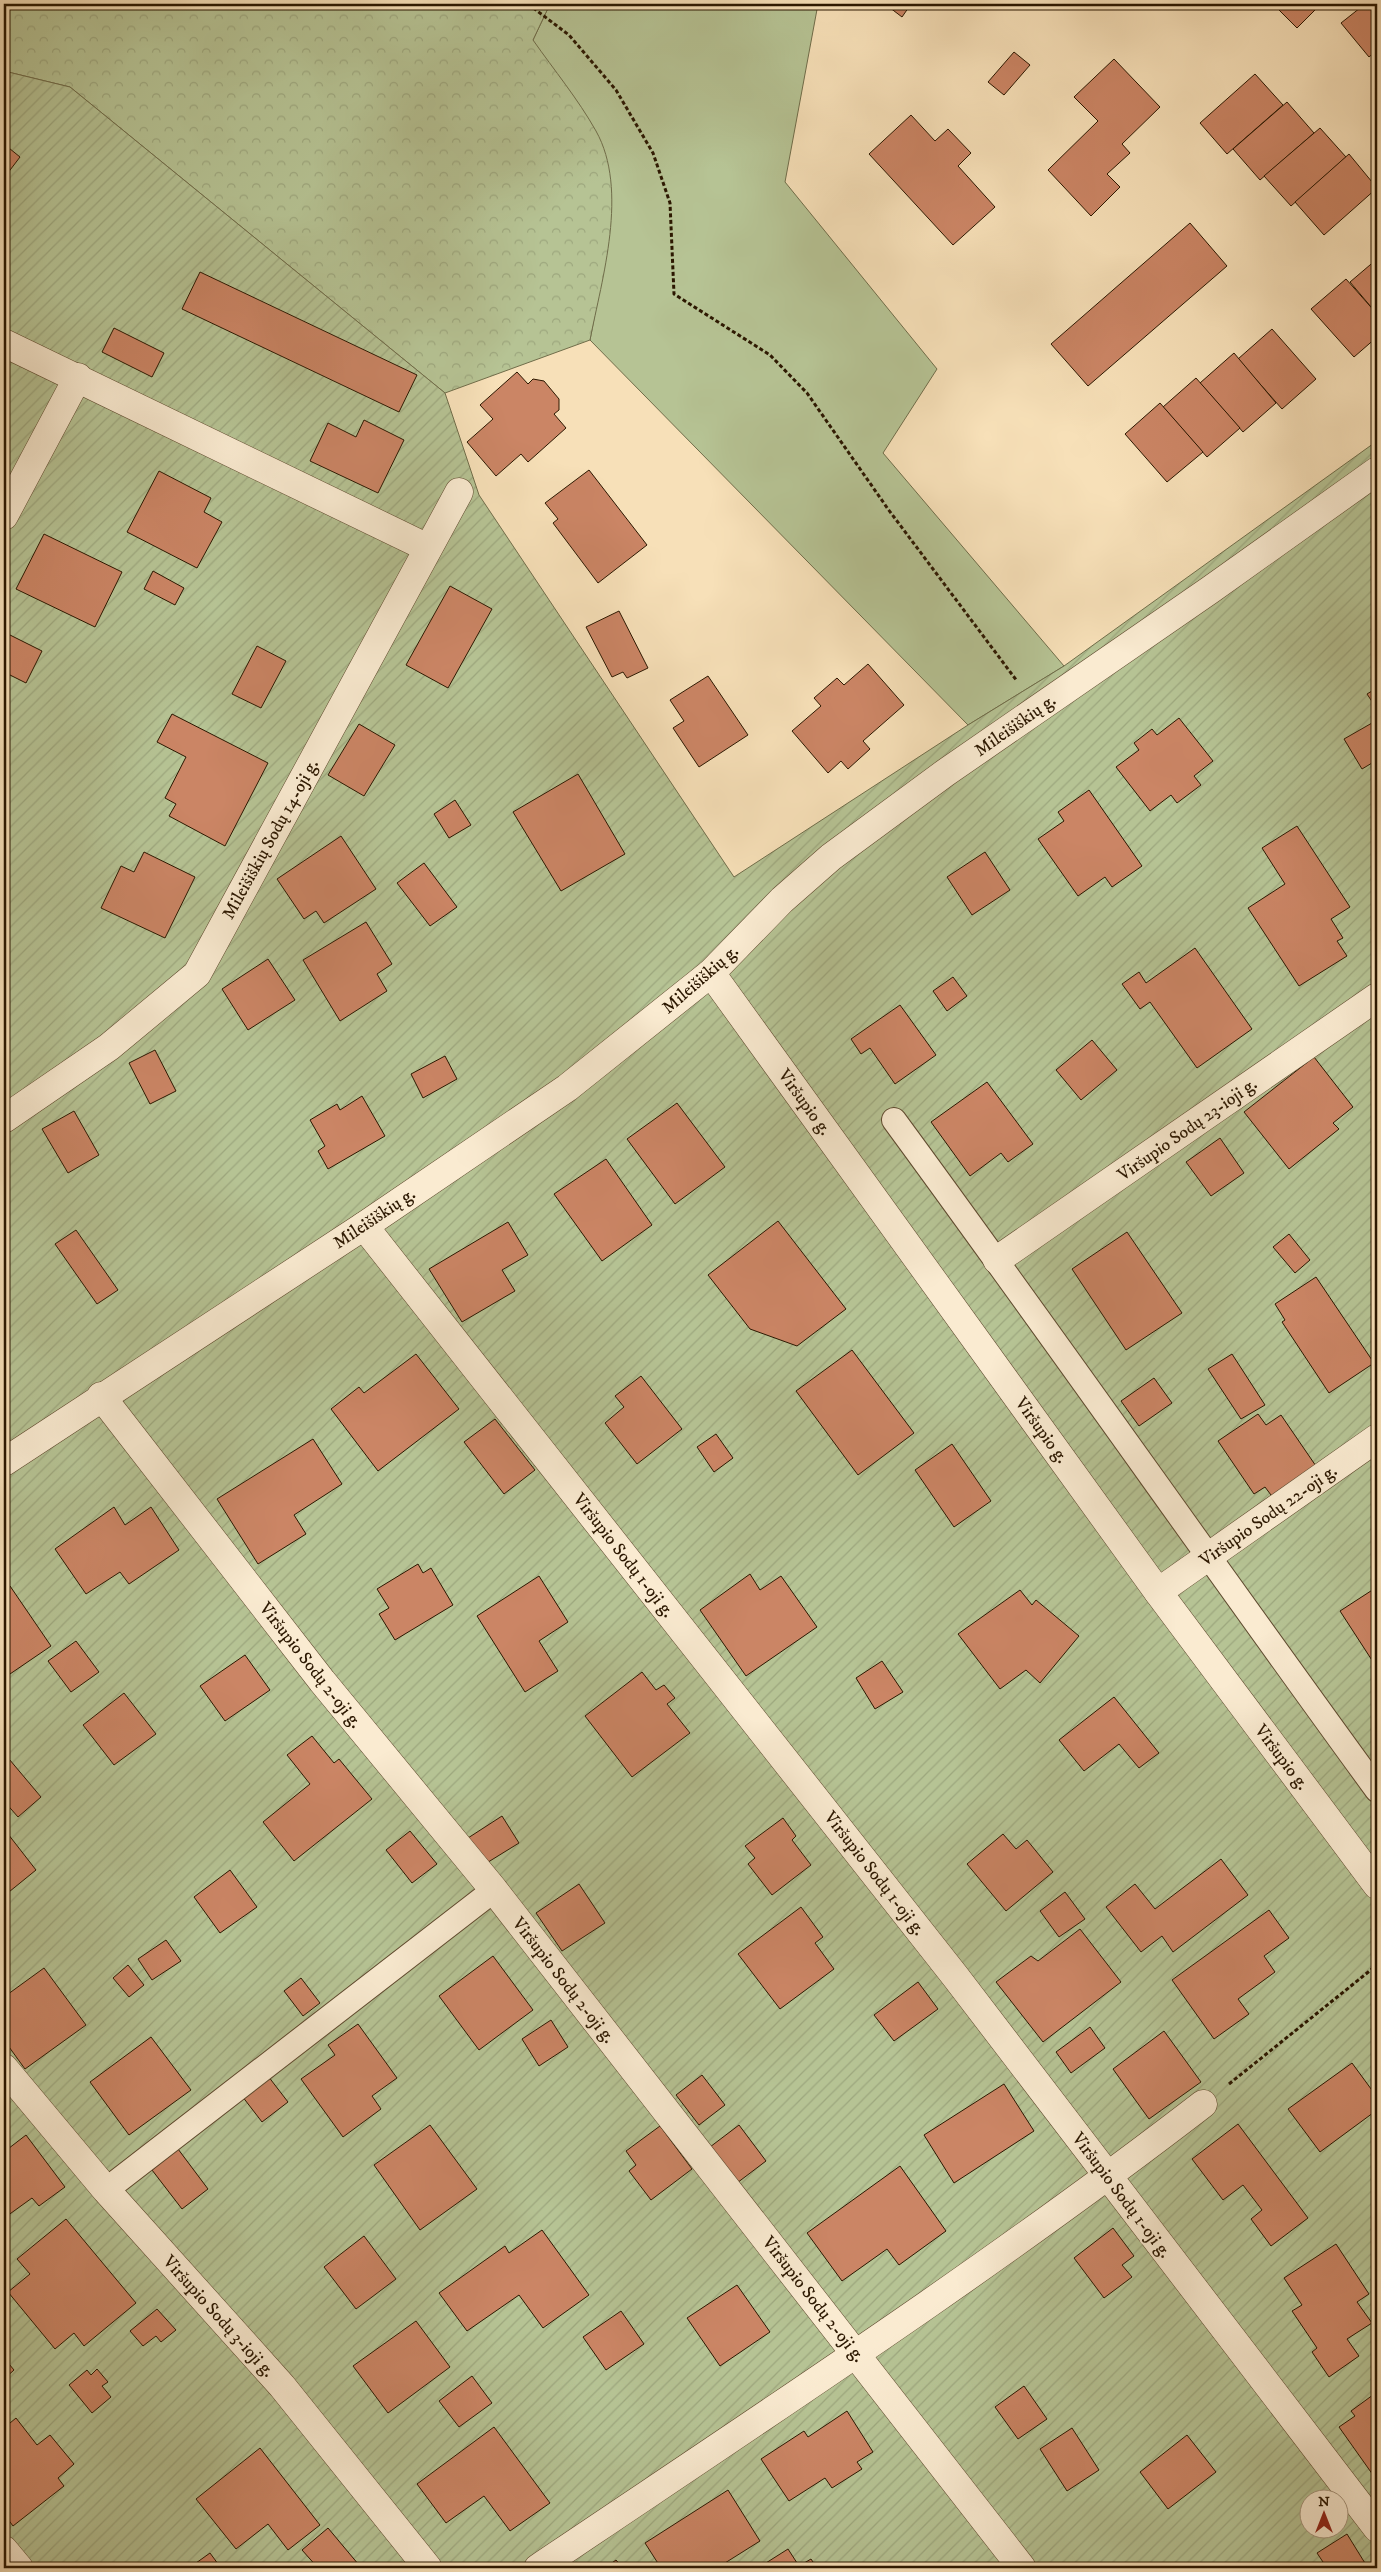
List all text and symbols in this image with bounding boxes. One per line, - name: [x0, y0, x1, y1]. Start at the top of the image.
- street label: Mileišiškių g.: [971, 690, 1060, 762]
- street label: Mileišiškių Sodų 14-oji g.: [218, 756, 324, 923]
- street label: Mileišiškių g.: [658, 941, 743, 1019]
- street label: Viršupio g.: [772, 1064, 836, 1140]
- street label: Viršupio Sodų 23-ioji g.: [1113, 1073, 1262, 1187]
- street label: Mileišiškių g.: [329, 1183, 420, 1254]
- street label: Viršupio g.: [1009, 1392, 1073, 1468]
- street label: Viršupio Sodų 22-oji g.: [1195, 1460, 1342, 1572]
- street label: Viršupio Sodų 1-oji g.: [567, 1488, 679, 1622]
- street label: Viršupio Sodų 2-oji g.: [254, 1597, 366, 1733]
- street label: Viršupio g.: [1249, 1720, 1313, 1795]
- street label: Viršupio Sodų 1-oji g.: [818, 1806, 930, 1940]
- street label: Viršupio Sodų 2-oji g.: [507, 1912, 619, 2048]
- street label: Viršupio Sodų 1-oji g.: [1066, 2128, 1176, 2263]
- street label: Viršupio Sodų 2-oji g.: [757, 2231, 869, 2367]
- street label: Viršupio Sodų 3-ioji g.: [157, 2250, 279, 2382]
- north arrow: [1298, 2490, 1348, 2540]
- text: N: [1318, 2493, 1330, 2511]

